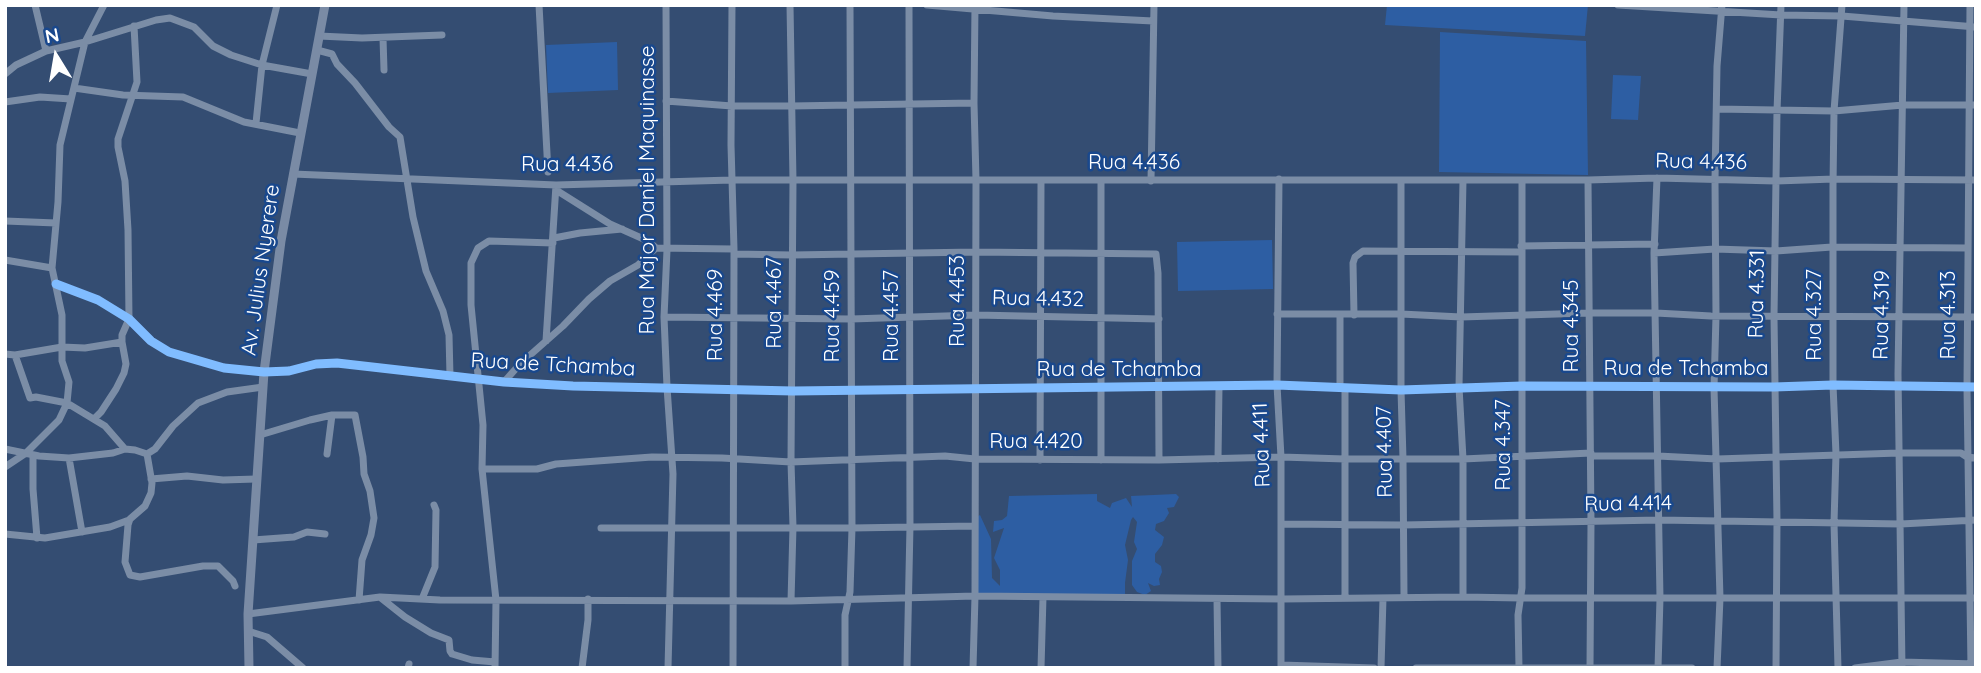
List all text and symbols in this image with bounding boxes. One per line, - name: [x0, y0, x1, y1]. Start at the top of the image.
- north arrow: [21, 21, 91, 91]
- text: N: [43, 22, 61, 48]
- street label: Rua Major Daniel Maquinasse: [635, 45, 661, 335]
- street label: Rua 4.436: [1655, 149, 1747, 175]
- street label: Rua 4.436: [1088, 150, 1180, 176]
- street label: Rua 4.436: [521, 152, 613, 178]
- street label: Av. Julius Nyerere: [237, 183, 285, 357]
- street label: Rua 4.331: [1744, 249, 1770, 339]
- street label: Rua 4.453: [945, 255, 971, 347]
- street label: Rua 4.467: [762, 257, 788, 349]
- street label: Rua 4.469: [703, 269, 729, 361]
- street label: Rua 4.327: [1802, 269, 1828, 361]
- street label: Rua 4.459: [820, 270, 846, 362]
- street label: Rua 4.457: [879, 270, 905, 362]
- street label: Rua 4.319: [1869, 270, 1895, 360]
- street label: Rua 4.313: [1936, 271, 1962, 359]
- street label: Rua 4.345: [1559, 280, 1585, 372]
- street label: Rua 4.432: [992, 286, 1084, 312]
- street label: Rua de Tchamba: [470, 348, 636, 382]
- street label: Rua de Tchamba: [1604, 356, 1768, 382]
- street label: Rua de Tchamba: [1037, 357, 1201, 383]
- street label: Rua 4.347: [1491, 399, 1517, 491]
- street label: Rua 4.411: [1248, 402, 1276, 488]
- street label: Rua 4.407: [1372, 406, 1398, 498]
- street label: Rua 4.420: [989, 429, 1083, 455]
- street label: Rua 4.414: [1584, 491, 1672, 517]

